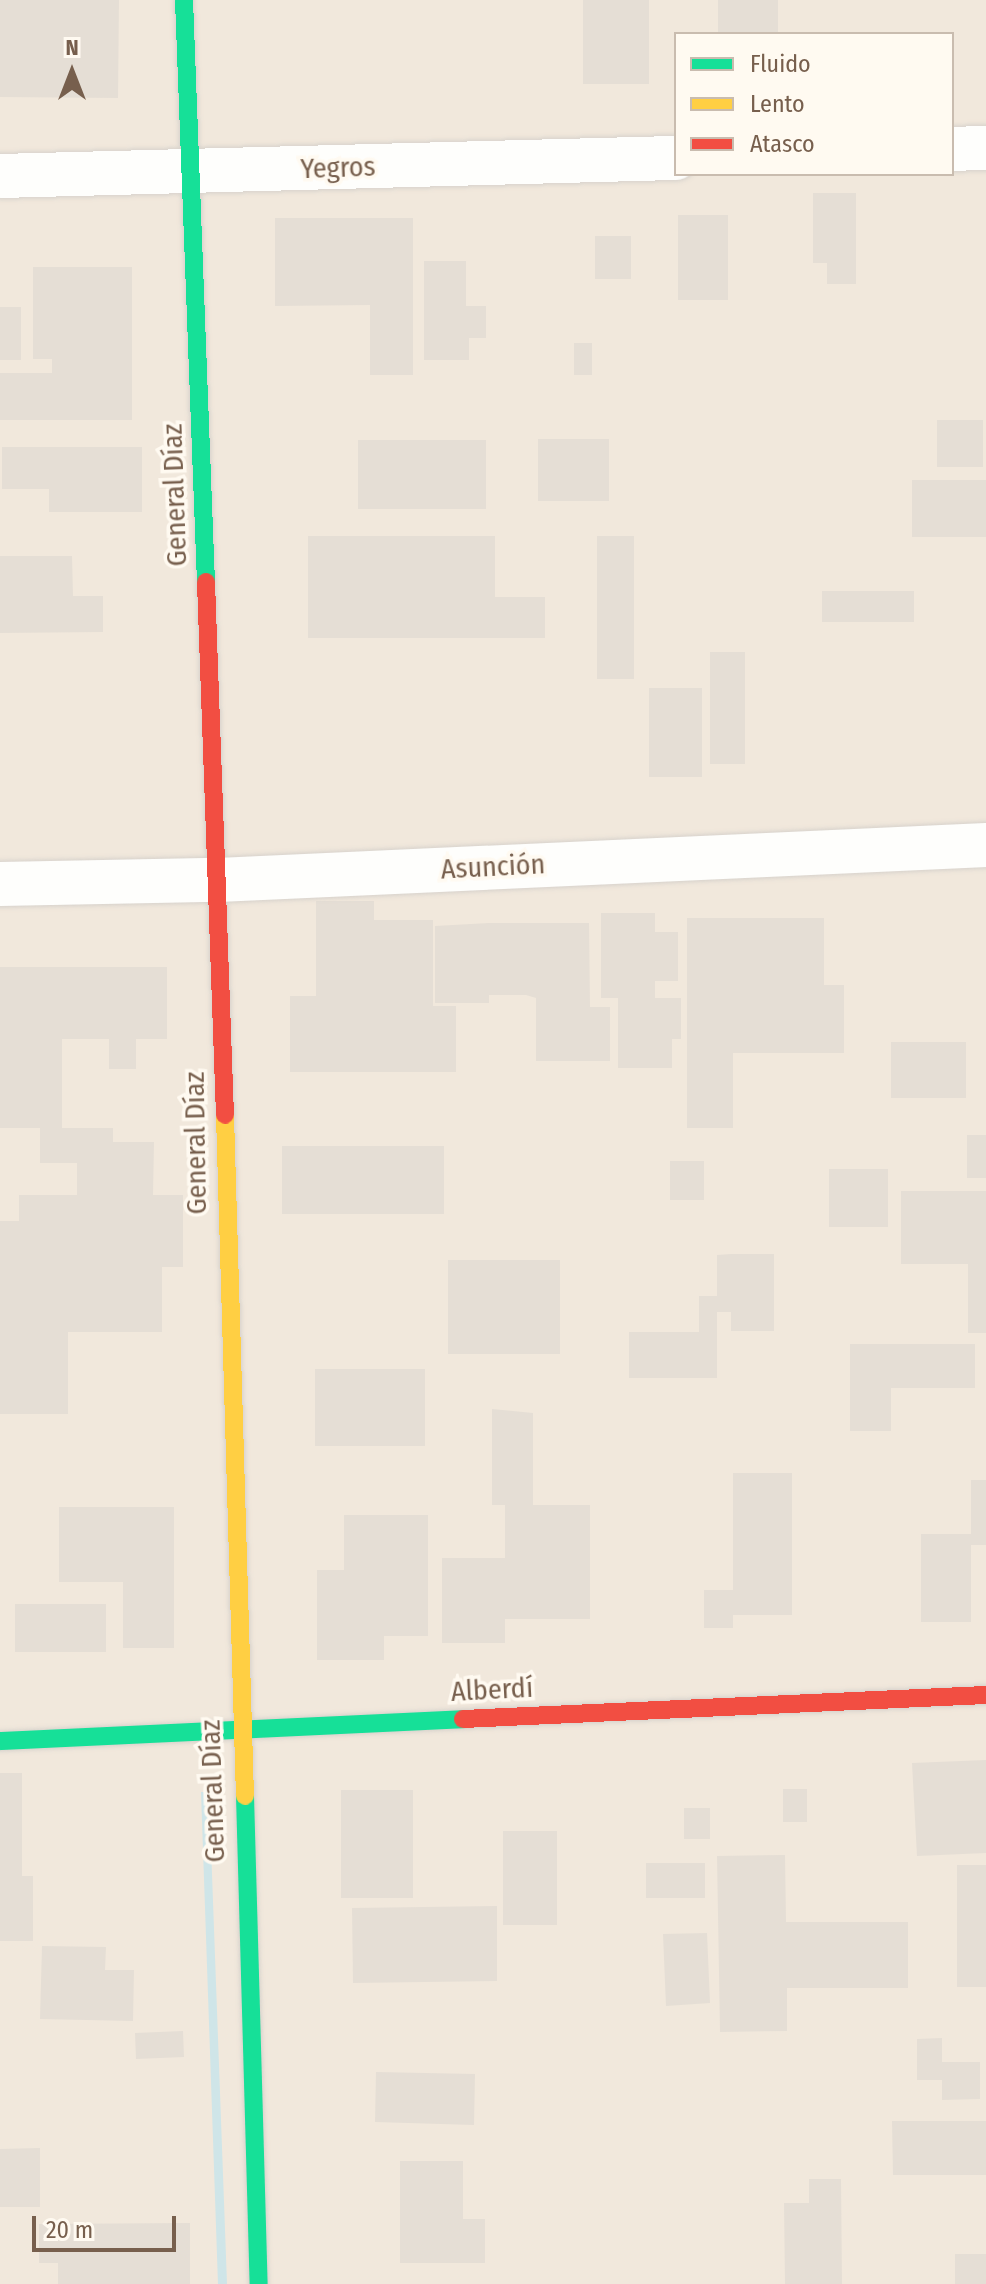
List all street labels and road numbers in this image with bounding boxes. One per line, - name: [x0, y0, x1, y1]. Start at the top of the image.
- street label: Yegros: [300, 150, 376, 186]
- street label: General Díaz: [156, 423, 194, 567]
- street label: Asunción: [440, 847, 546, 887]
- street label: General Díaz: [178, 1071, 214, 1215]
- street label: Alberdí: [450, 1671, 534, 1709]
- street label: General Díaz: [194, 1719, 232, 1863]

